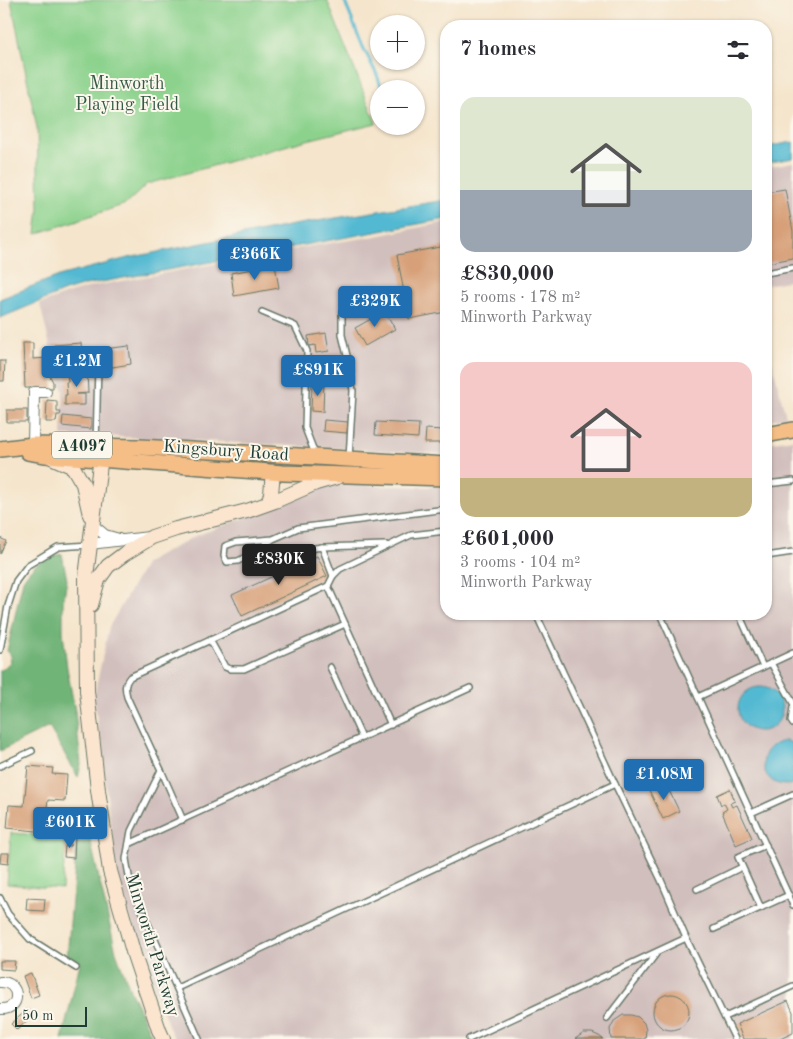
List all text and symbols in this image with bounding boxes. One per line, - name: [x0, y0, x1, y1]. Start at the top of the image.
- map controls: [370, 15, 425, 135]
- button: +: [370, 15, 425, 70]
- icon: filters: [724, 36, 752, 64]
- text: 7 homes: [460, 39, 536, 60]
- park label: Minworth Playing Field: [75, 75, 179, 114]
- button: −: [370, 80, 425, 135]
- icon: home: [561, 130, 651, 220]
- pin: £366K: [220, 238, 290, 281]
- text: £366K: [229, 247, 281, 263]
- text: £830,000: [460, 264, 554, 285]
- pin: £329K: [340, 286, 410, 328]
- text: 5 rooms · 178 m²: [460, 290, 580, 306]
- text: £329K: [349, 294, 401, 310]
- text: Minworth Parkway: [460, 310, 592, 326]
- pin: £1.2M: [42, 346, 112, 388]
- text: £1.2M: [53, 354, 101, 370]
- pin: £891K: [283, 354, 353, 397]
- text: £891K: [292, 363, 344, 379]
- icon: home: [561, 395, 651, 485]
- road number: A4097: [52, 432, 112, 458]
- street label: Kingsbury Road: [162, 438, 290, 464]
- text: £601,000: [460, 529, 554, 550]
- pin: £830K: [244, 544, 314, 586]
- text: £830K: [253, 552, 305, 568]
- text: 3 rooms · 104 m²: [460, 555, 580, 571]
- text: Minworth Parkway: [460, 575, 592, 591]
- pin: £1.08M: [623, 758, 705, 801]
- text: £1.08M: [635, 767, 693, 783]
- pin: £601K: [35, 806, 105, 849]
- text: £601K: [44, 815, 96, 831]
- street label: Minworth Parkway: [122, 871, 183, 1020]
- scale bar: [15, 1004, 88, 1027]
- text: 50 m: [22, 1009, 53, 1023]

